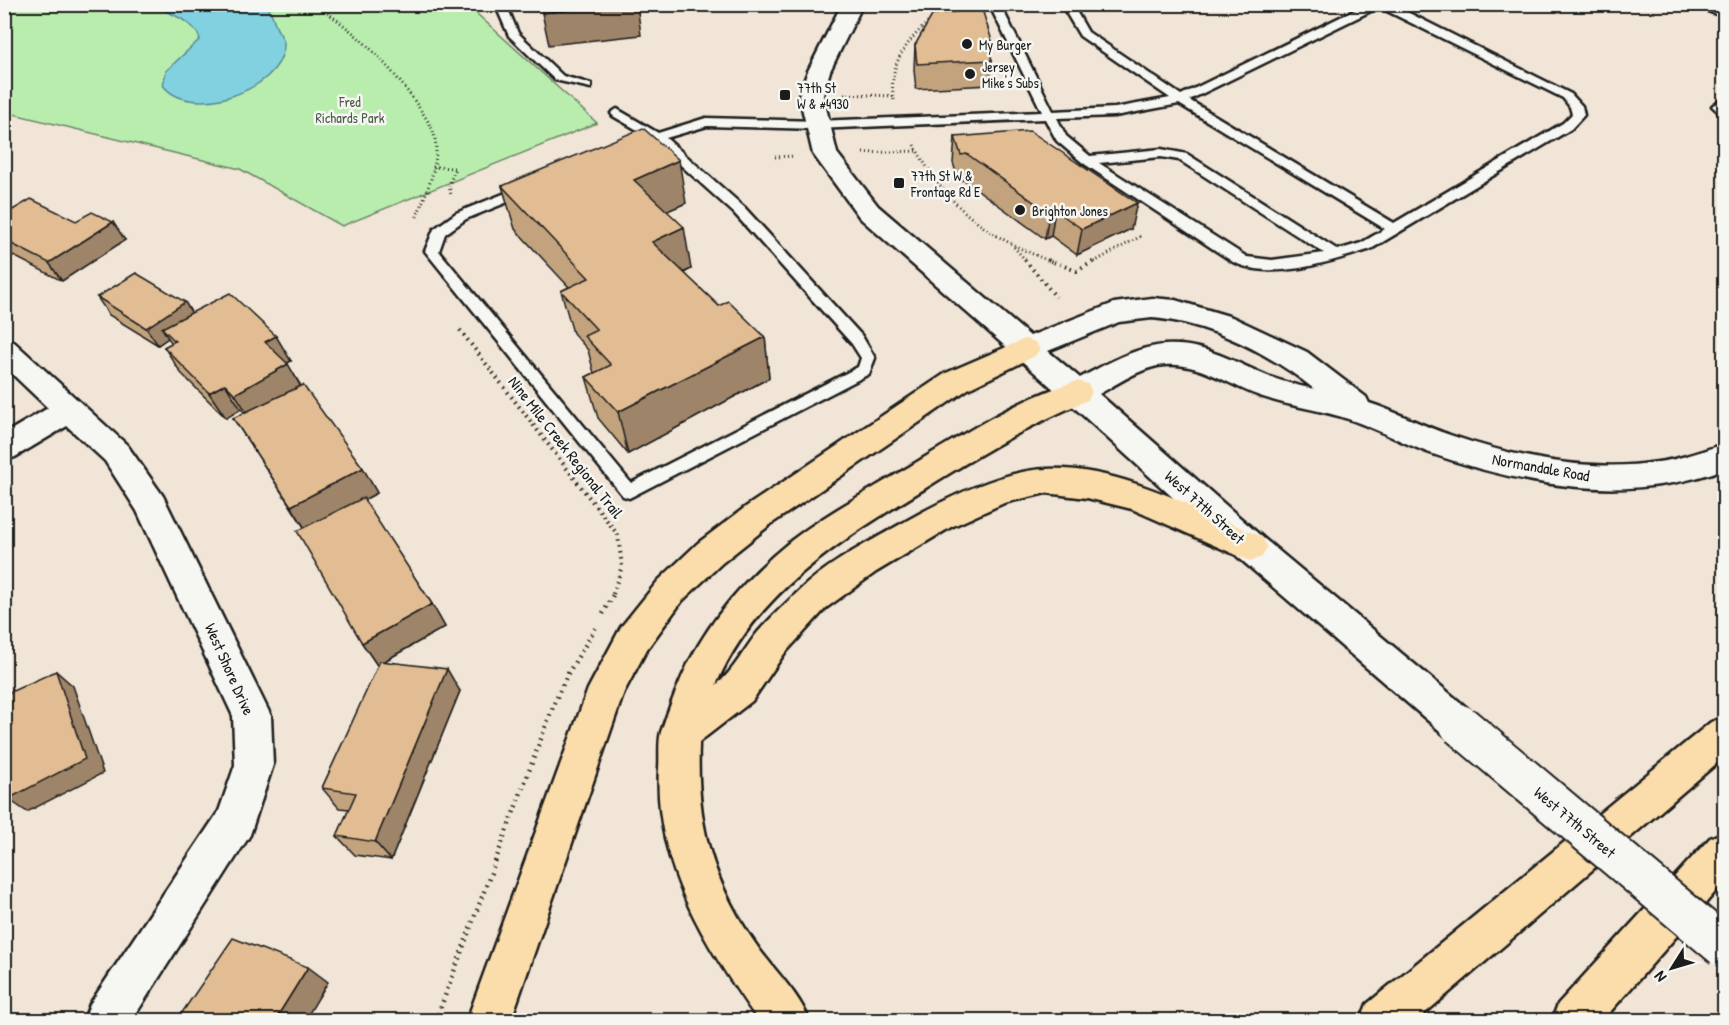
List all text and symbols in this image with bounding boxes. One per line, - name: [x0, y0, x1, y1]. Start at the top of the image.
- place label: My Burger: [979, 35, 1032, 55]
- marker: My Burger: [960, 37, 974, 51]
- place label: Jersey Mike's Subs: [982, 57, 1039, 92]
- marker: Jersey Mike's Subs: [963, 67, 977, 81]
- place label: 77th St W & #4930: [797, 78, 849, 113]
- marker: 77th St W & #4930: [778, 88, 792, 102]
- park label: Fred Richards Park: [315, 92, 385, 127]
- place label: 77th St W & Frontage Rd E: [910, 166, 980, 202]
- marker: 77th St W & Frontage Rd E: [892, 176, 906, 190]
- place label: Brighton Jones: [1032, 201, 1108, 221]
- marker: Brighton Jones: [1013, 203, 1027, 217]
- street label: Nine Mile Creek Regional Trail: [504, 371, 629, 523]
- street label: Normandale Road: [1491, 448, 1591, 486]
- street label: West 77th Street: [1160, 465, 1250, 549]
- street label: West Shore Drive: [200, 620, 260, 719]
- street label: West 77th Street: [1529, 781, 1621, 863]
- north arrow: [1642, 938, 1702, 998]
- text: N: [1648, 967, 1671, 987]

